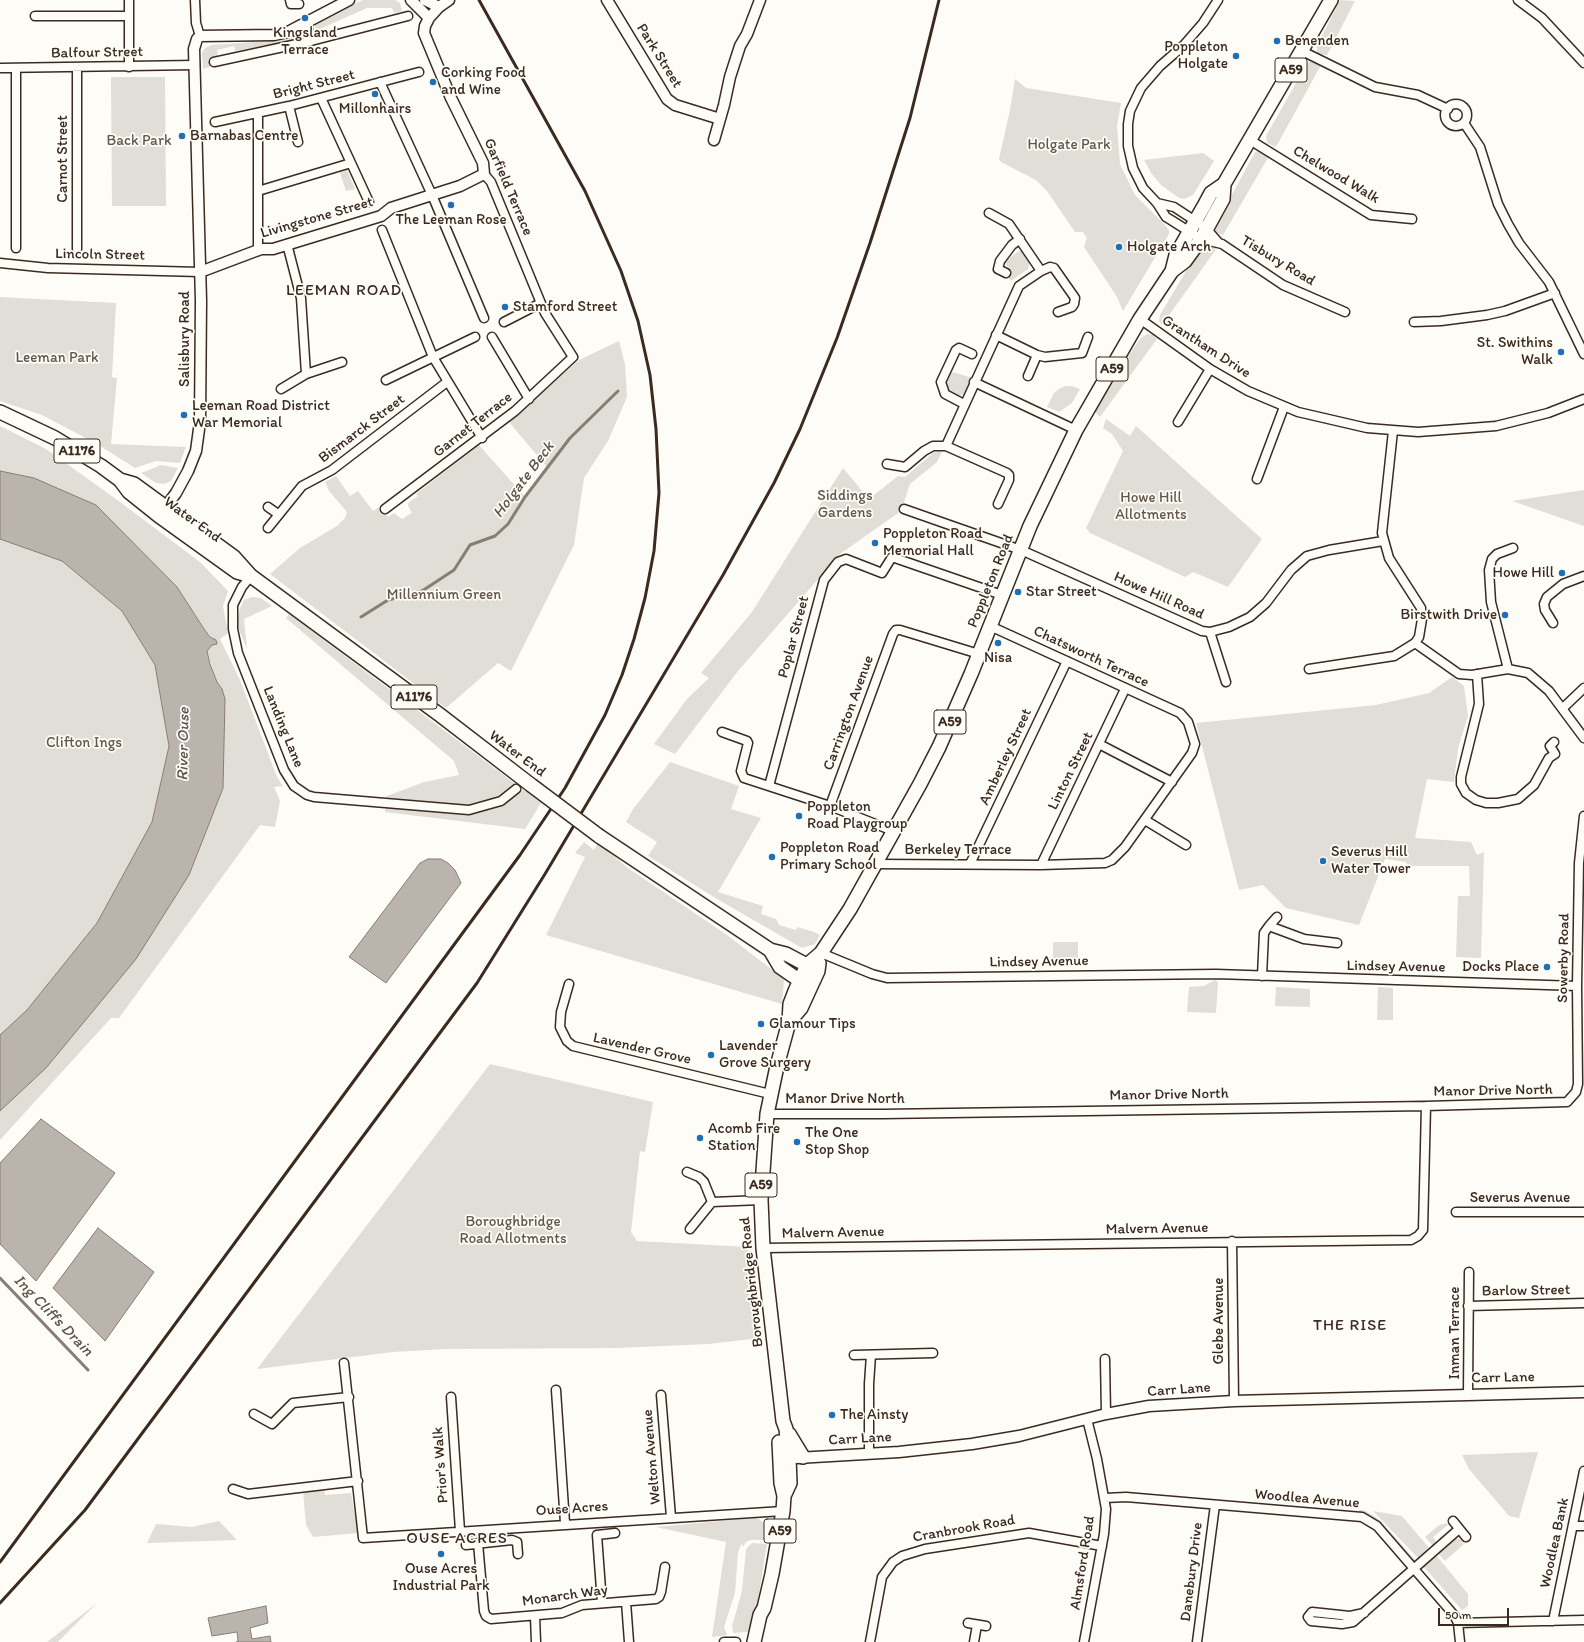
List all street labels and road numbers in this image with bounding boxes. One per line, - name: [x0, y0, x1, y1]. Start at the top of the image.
- street label: Park Street: [632, 20, 686, 92]
- street label: Balfour Street: [51, 43, 143, 63]
- road number: A59: [1275, 58, 1307, 82]
- street label: Bright Street: [271, 66, 357, 104]
- street label: Carnot Street: [54, 115, 72, 203]
- street label: Garfield Terrace: [479, 136, 537, 238]
- street label: Chelwood Walk: [1289, 142, 1383, 208]
- street label: Livingstone Street: [259, 193, 375, 243]
- street label: Tisbury Road: [1238, 232, 1318, 290]
- street label: Lincoln Street: [55, 245, 145, 265]
- street label: Salisbury Road: [176, 291, 194, 387]
- street label: Grantham Drive: [1158, 312, 1254, 382]
- road number: A59: [1096, 357, 1128, 381]
- street label: Garnet Terrace: [430, 388, 516, 462]
- street label: Bismarck Street: [315, 391, 409, 467]
- road number: A1176: [54, 439, 100, 463]
- street label: Water End: [160, 493, 224, 547]
- street label: Poppleton Road: [964, 532, 1018, 630]
- street label: Howe Hill Road: [1111, 568, 1207, 624]
- street label: Poplar Street: [774, 594, 814, 680]
- street label: Chatsworth Terrace: [1030, 622, 1152, 692]
- street label: Carrington Avenue: [820, 653, 878, 773]
- street label: Landing Lane: [258, 684, 308, 770]
- road number: A1176: [391, 685, 437, 709]
- street label: Amberley Street: [976, 706, 1036, 808]
- road number: A59: [934, 710, 966, 734]
- street label: Water End: [485, 727, 549, 781]
- street label: Linton Street: [1044, 729, 1098, 813]
- street label: Berkeley Terrace: [905, 841, 1011, 859]
- street label: Sowerby Road: [1554, 913, 1574, 1003]
- street label: Lindsey Avenue: [989, 952, 1089, 972]
- street label: Lindsey Avenue: [1346, 957, 1446, 977]
- street label: Lavender Grove: [591, 1029, 693, 1069]
- street label: Manor Drive North: [1433, 1081, 1553, 1101]
- street label: Manor Drive North: [1109, 1085, 1229, 1105]
- street label: Manor Drive North: [785, 1090, 905, 1108]
- road number: A59: [745, 1173, 777, 1197]
- street label: Severus Avenue: [1470, 1189, 1570, 1207]
- street label: Boroughbridge Road: [736, 1216, 768, 1348]
- street label: Malvern Avenue: [1106, 1219, 1208, 1239]
- street label: Malvern Avenue: [782, 1223, 884, 1243]
- street label: Glebe Avenue: [1210, 1278, 1228, 1364]
- street label: Barlow Street: [1482, 1281, 1570, 1301]
- street label: Inman Terrace: [1446, 1286, 1464, 1380]
- street label: Carr Lane: [1471, 1368, 1535, 1388]
- street label: Carr Lane: [1147, 1379, 1211, 1401]
- street label: Welton Avenue: [639, 1409, 665, 1505]
- street label: Prior's Walk: [429, 1426, 453, 1504]
- street label: Carr Lane: [828, 1428, 892, 1450]
- street label: Woodlea Avenue: [1254, 1485, 1360, 1513]
- street label: Woodlea Bank: [1537, 1496, 1573, 1590]
- street label: Ouse Acres: [535, 1497, 609, 1521]
- street label: Cranbrook Road: [911, 1511, 1017, 1547]
- street label: Almsford Road: [1067, 1515, 1099, 1611]
- road number: A59: [764, 1519, 796, 1543]
- street label: Danebury Drive: [1177, 1521, 1207, 1623]
- street label: Monarch Way: [521, 1581, 609, 1611]

